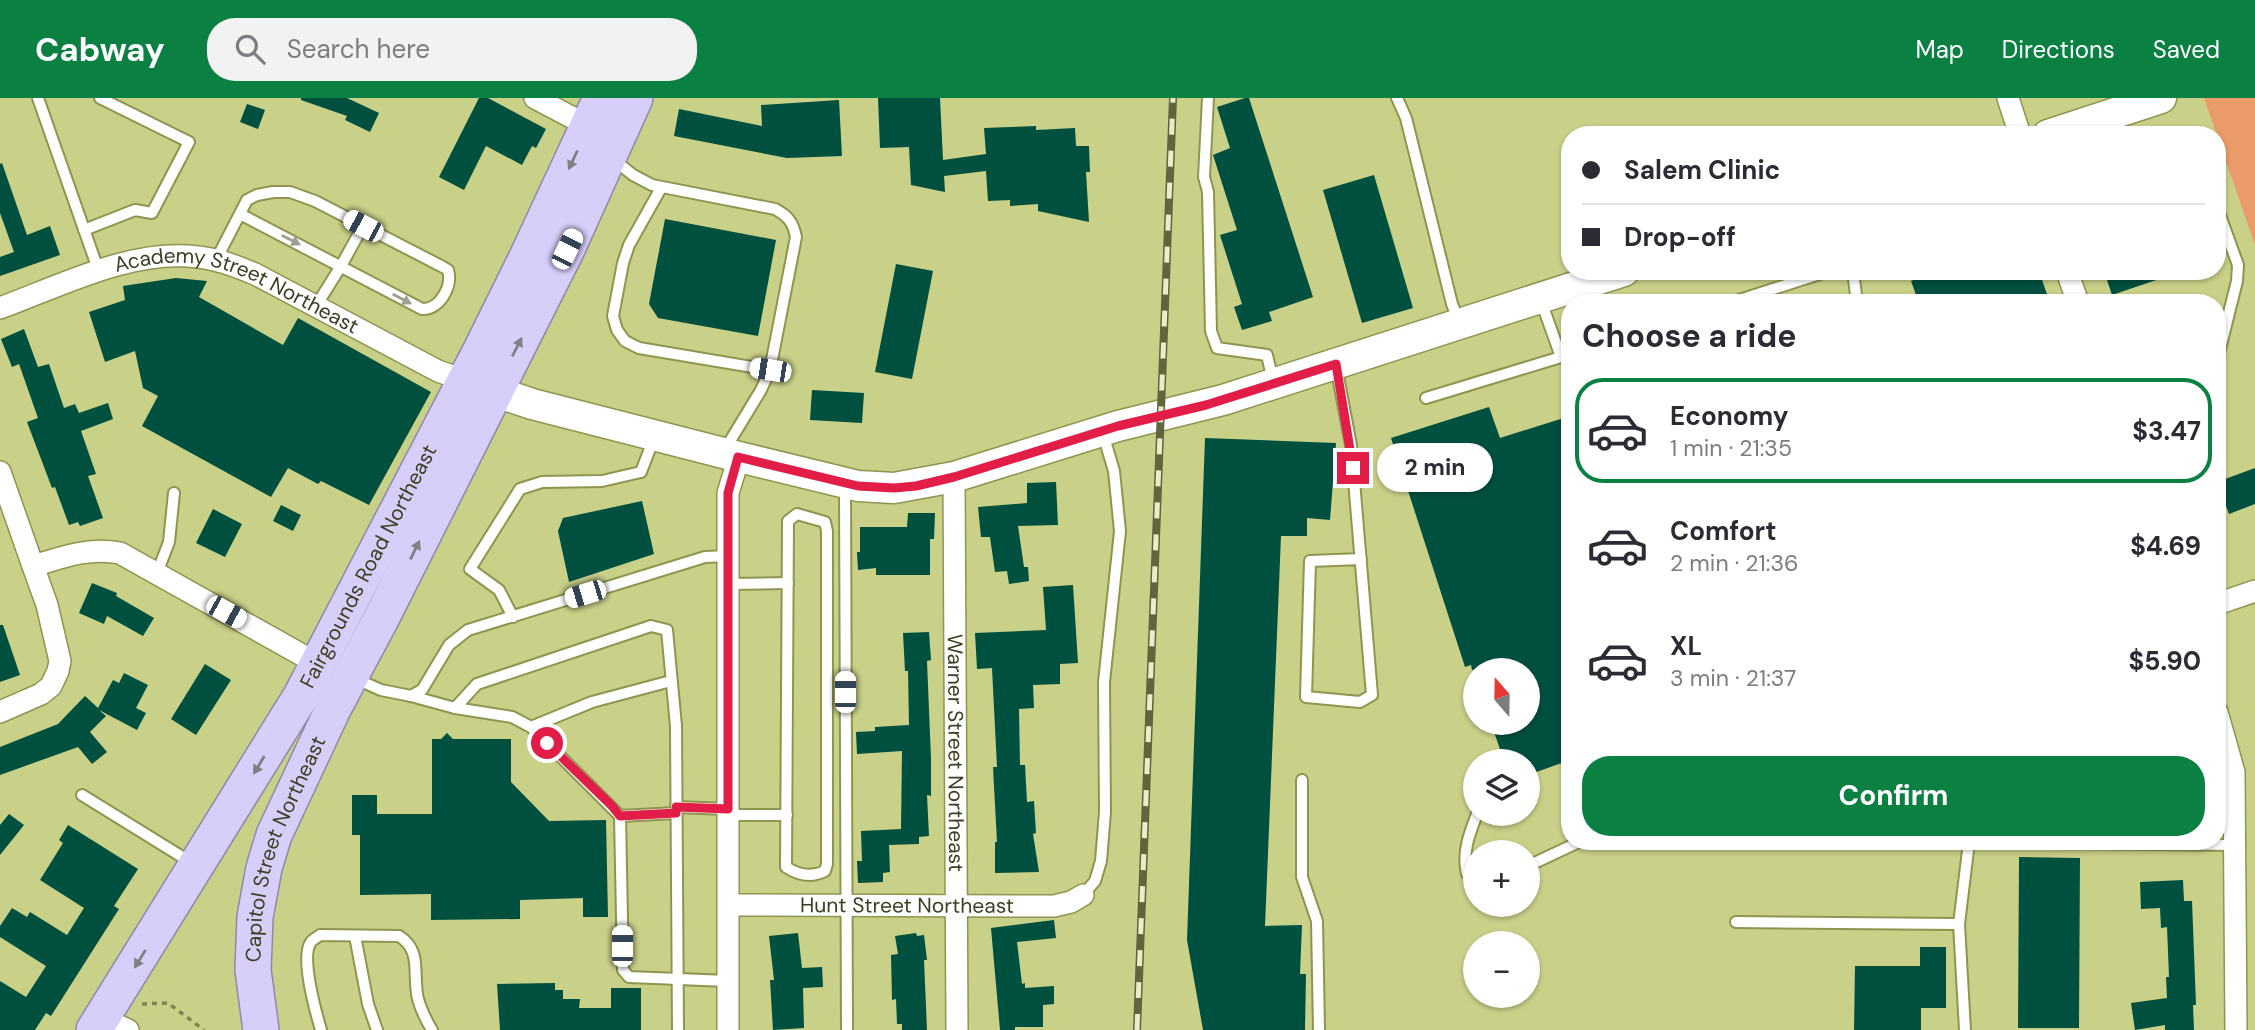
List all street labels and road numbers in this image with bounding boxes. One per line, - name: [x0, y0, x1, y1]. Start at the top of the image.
- street label: Academy Street Northeast: [111, 241, 364, 340]
- street label: Fairgrounds Road Northeast: [293, 440, 443, 693]
- street label: Warner Street Northeast: [941, 634, 970, 872]
- street label: Capitol Street Northeast: [239, 731, 332, 963]
- street label: Hunt Street Northeast: [800, 891, 1014, 920]

